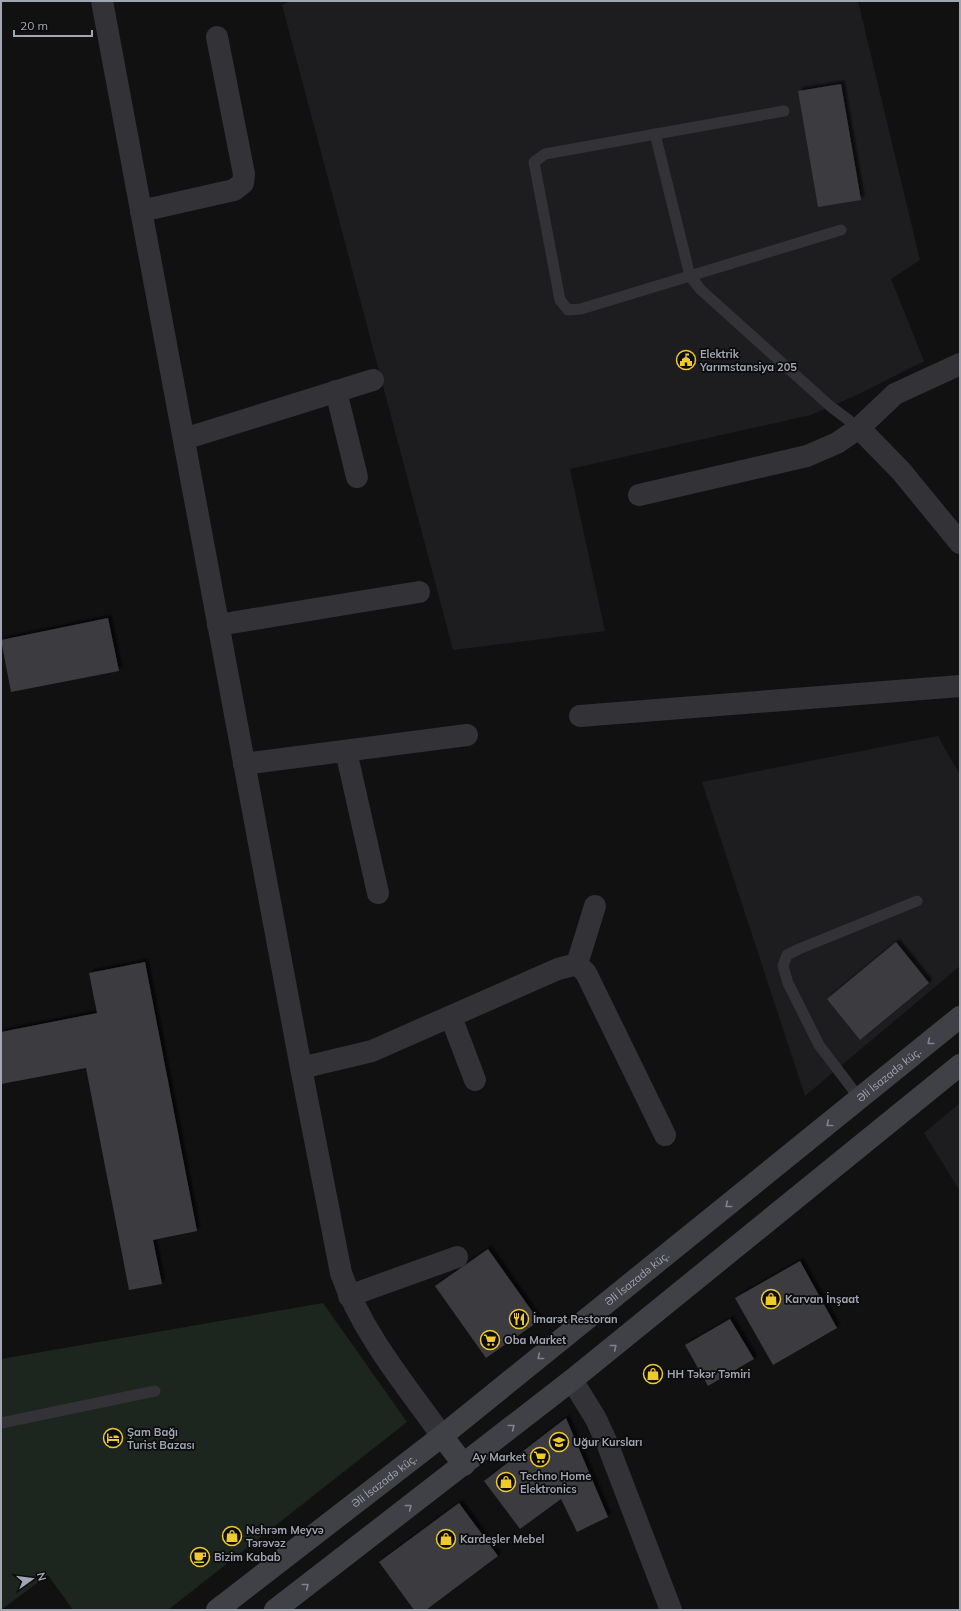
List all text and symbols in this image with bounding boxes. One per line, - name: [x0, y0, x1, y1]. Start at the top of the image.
- scale bar: [14, 12, 92, 38]
- text: 20 m: [20, 18, 48, 33]
- place label: Elektrik Yarımstansiya 205: [699, 347, 797, 374]
- public building icon: Elektrik Yarımstansiya 205: [675, 349, 697, 371]
- one-way arrow: [927, 1037, 934, 1044]
- street label: Əli İsazadə küç.: [854, 1044, 924, 1105]
- one-way arrow: [826, 1119, 834, 1126]
- one-way arrow: [725, 1201, 732, 1208]
- street label: Əli İsazadə küç.: [602, 1248, 672, 1309]
- shop icon: Karvan İnşaat: [760, 1288, 782, 1310]
- place label: Karvan İnşaat: [785, 1291, 859, 1306]
- restaurant icon: İmarət Restoran: [508, 1308, 530, 1330]
- place label: İmarət Restoran: [533, 1311, 618, 1326]
- supermarket icon: Oba Market: [479, 1329, 501, 1351]
- place label: Oba Market: [504, 1333, 566, 1347]
- one-way arrow: [609, 1344, 616, 1351]
- one-way arrow: [537, 1353, 544, 1360]
- shop icon: HH Təkər Təmiri: [642, 1363, 664, 1385]
- place label: HH Təkər Təmiri: [667, 1367, 750, 1381]
- place label: Şam Bağı Turist Bazası: [127, 1425, 195, 1452]
- one-way arrow: [507, 1425, 514, 1432]
- hotel icon: Şam Bağı Turist Bazası: [102, 1427, 124, 1449]
- school or university icon: Uğur Kursları: [548, 1431, 570, 1453]
- place label: Uğur Kursları: [573, 1435, 642, 1449]
- supermarket icon: Ay Market: [529, 1446, 551, 1468]
- place label: Ay Market: [472, 1450, 526, 1464]
- street label: Əli İsazadə küç.: [348, 1451, 420, 1511]
- place label: Techno Home Elektronics: [520, 1469, 591, 1496]
- shop icon: Techno Home Elektronics: [495, 1471, 517, 1493]
- one-way arrow: [405, 1505, 412, 1512]
- place label: Nehrəm Meyvə Tərəvəz: [246, 1523, 324, 1550]
- shop icon: Nehrəm Meyvə Tərəvəz: [221, 1525, 243, 1547]
- shop icon: Kardeşler Mebel: [435, 1528, 457, 1550]
- place label: Kardeşler Mebel: [460, 1532, 544, 1546]
- cafe icon: Bizim Kabab: [189, 1546, 211, 1568]
- place label: Bizim Kabab: [214, 1550, 281, 1564]
- north arrow: [12, 1559, 52, 1599]
- text: N: [34, 1571, 50, 1582]
- one-way arrow: [302, 1584, 309, 1591]

